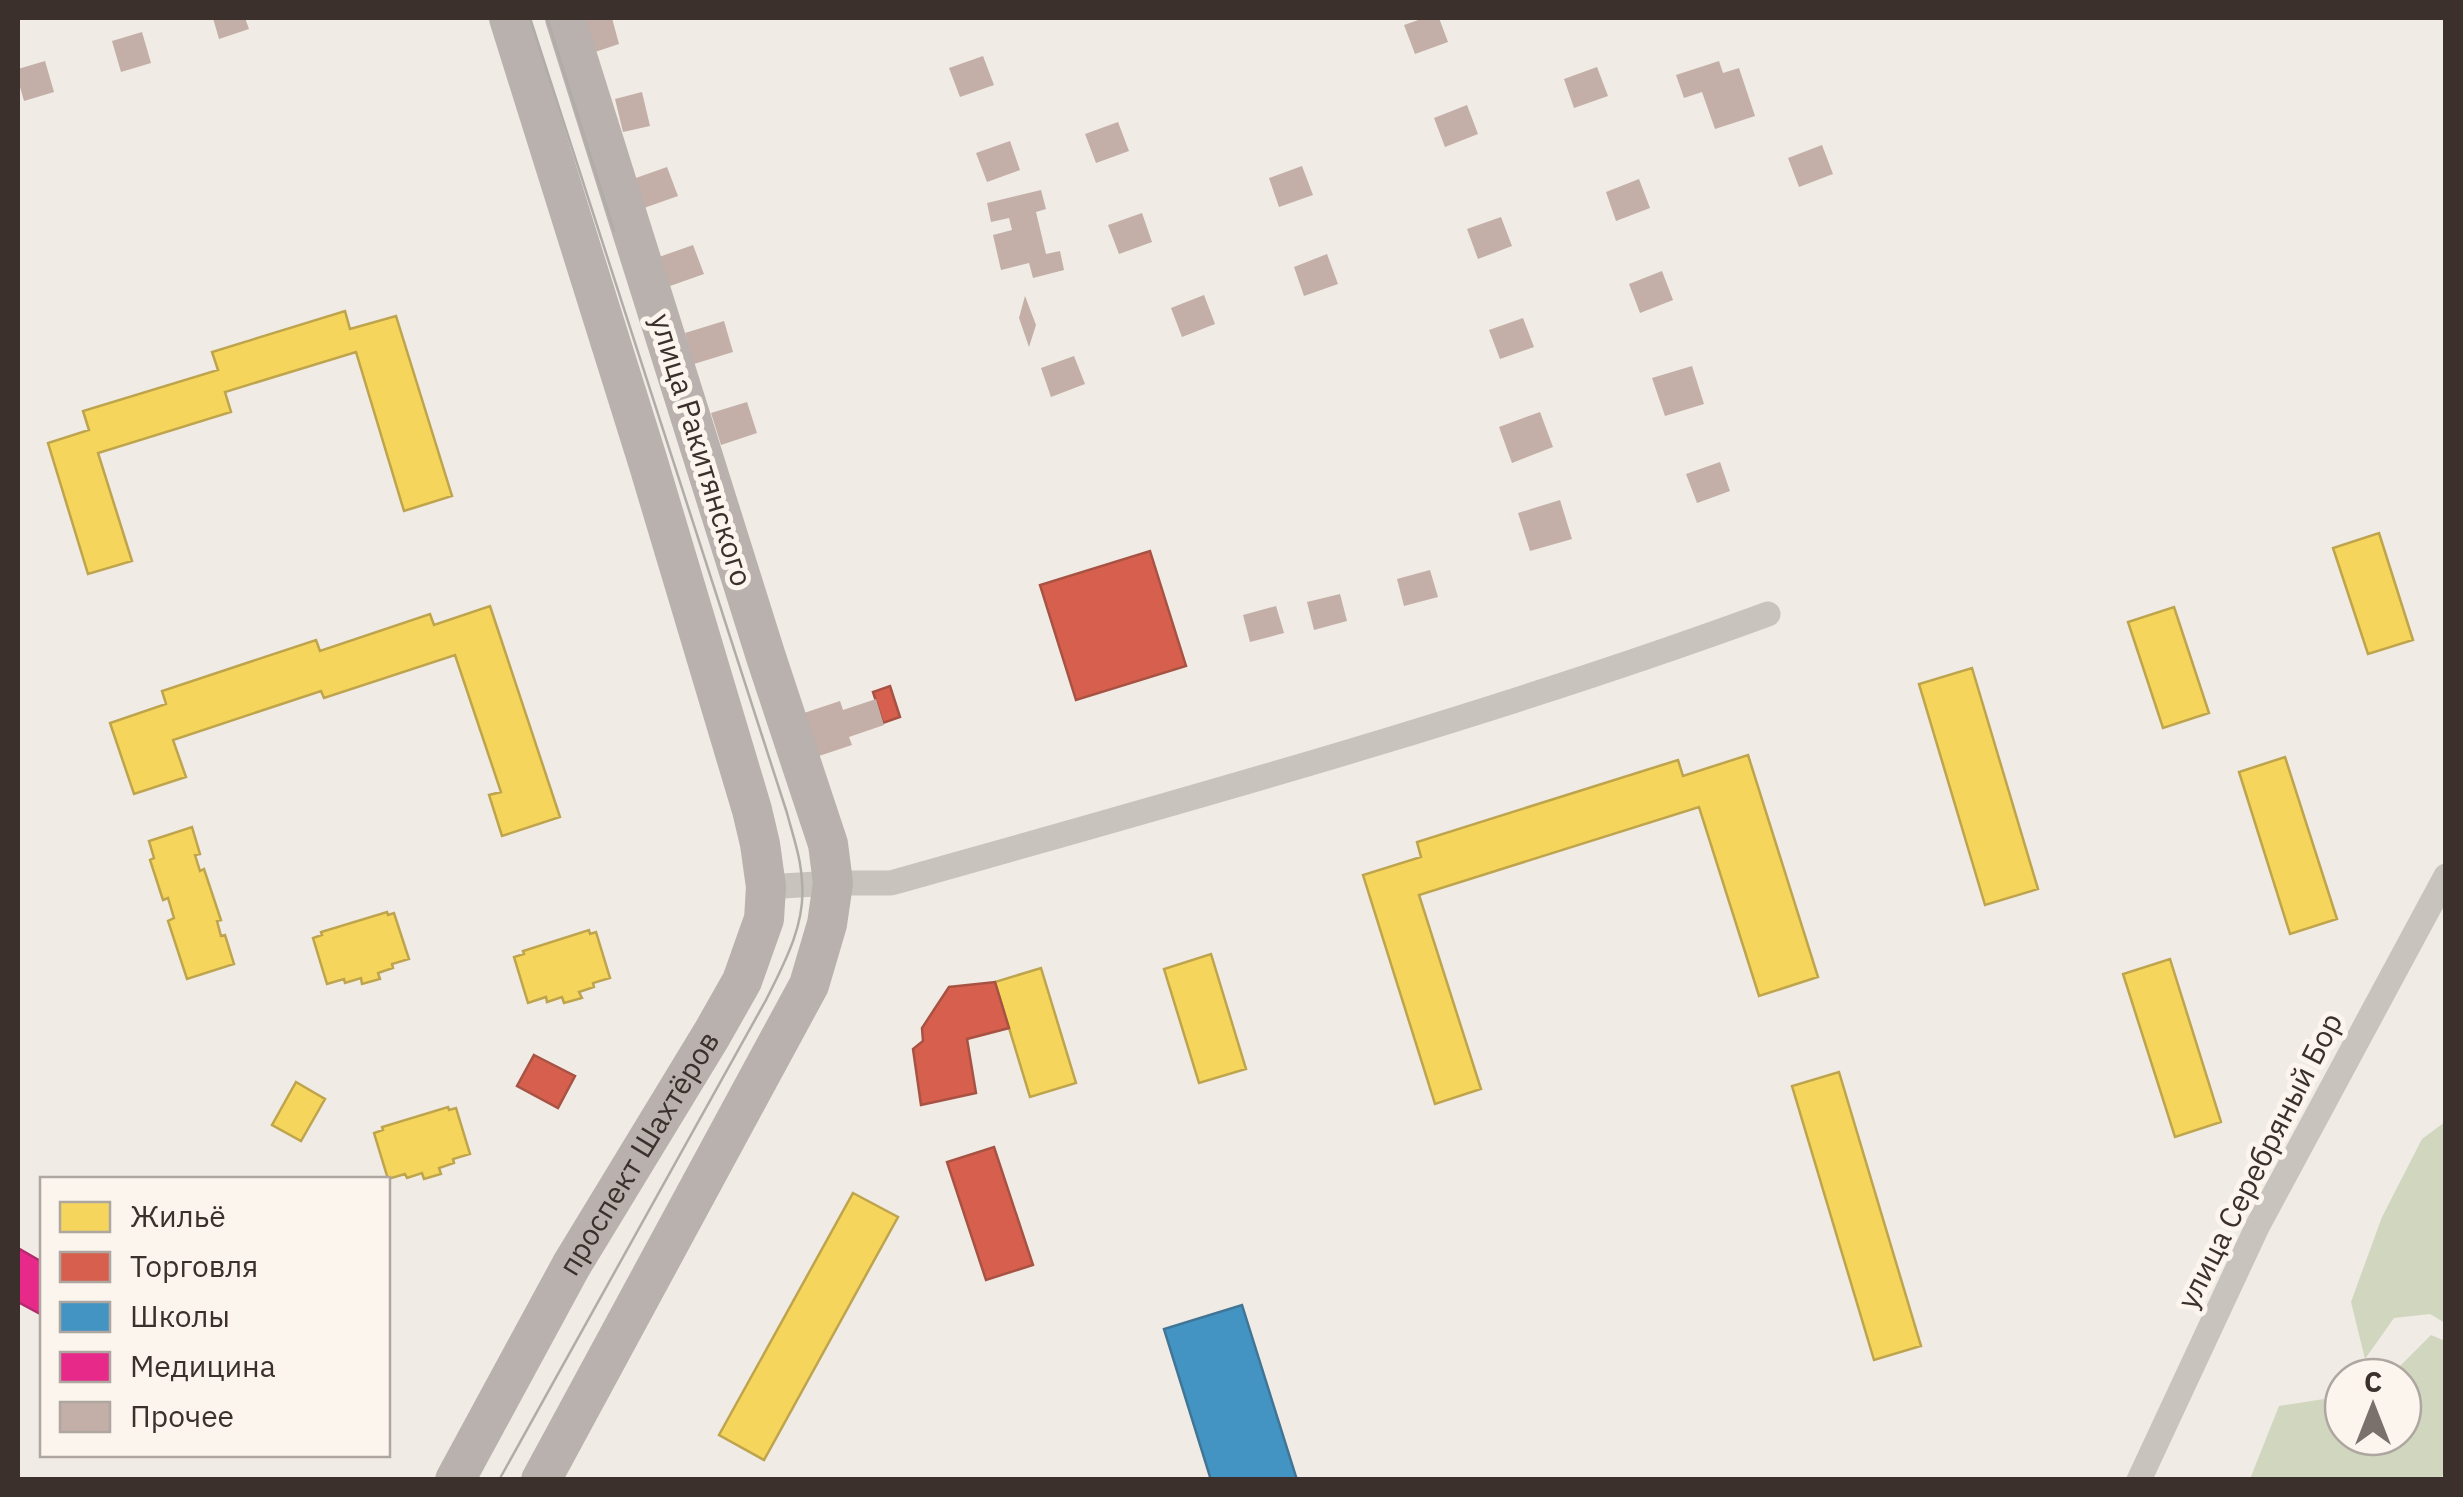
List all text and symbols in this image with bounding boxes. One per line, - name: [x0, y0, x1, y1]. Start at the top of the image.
- street label: улица Ракитянского: [642, 309, 762, 591]
- street label: улица Серебряный Бор: [2167, 1006, 2350, 1315]
- street label: проспект Шахтёров: [549, 1023, 727, 1282]
- legend: [40, 1177, 390, 1457]
- text: Жильё: [130, 1196, 226, 1235]
- text: Торговля: [130, 1246, 258, 1285]
- text: Школы: [130, 1296, 230, 1335]
- text: Медицина: [130, 1346, 276, 1385]
- north arrow: [2323, 1357, 2423, 1457]
- text: С: [2364, 1363, 2382, 1400]
- text: Прочее: [130, 1396, 234, 1435]

